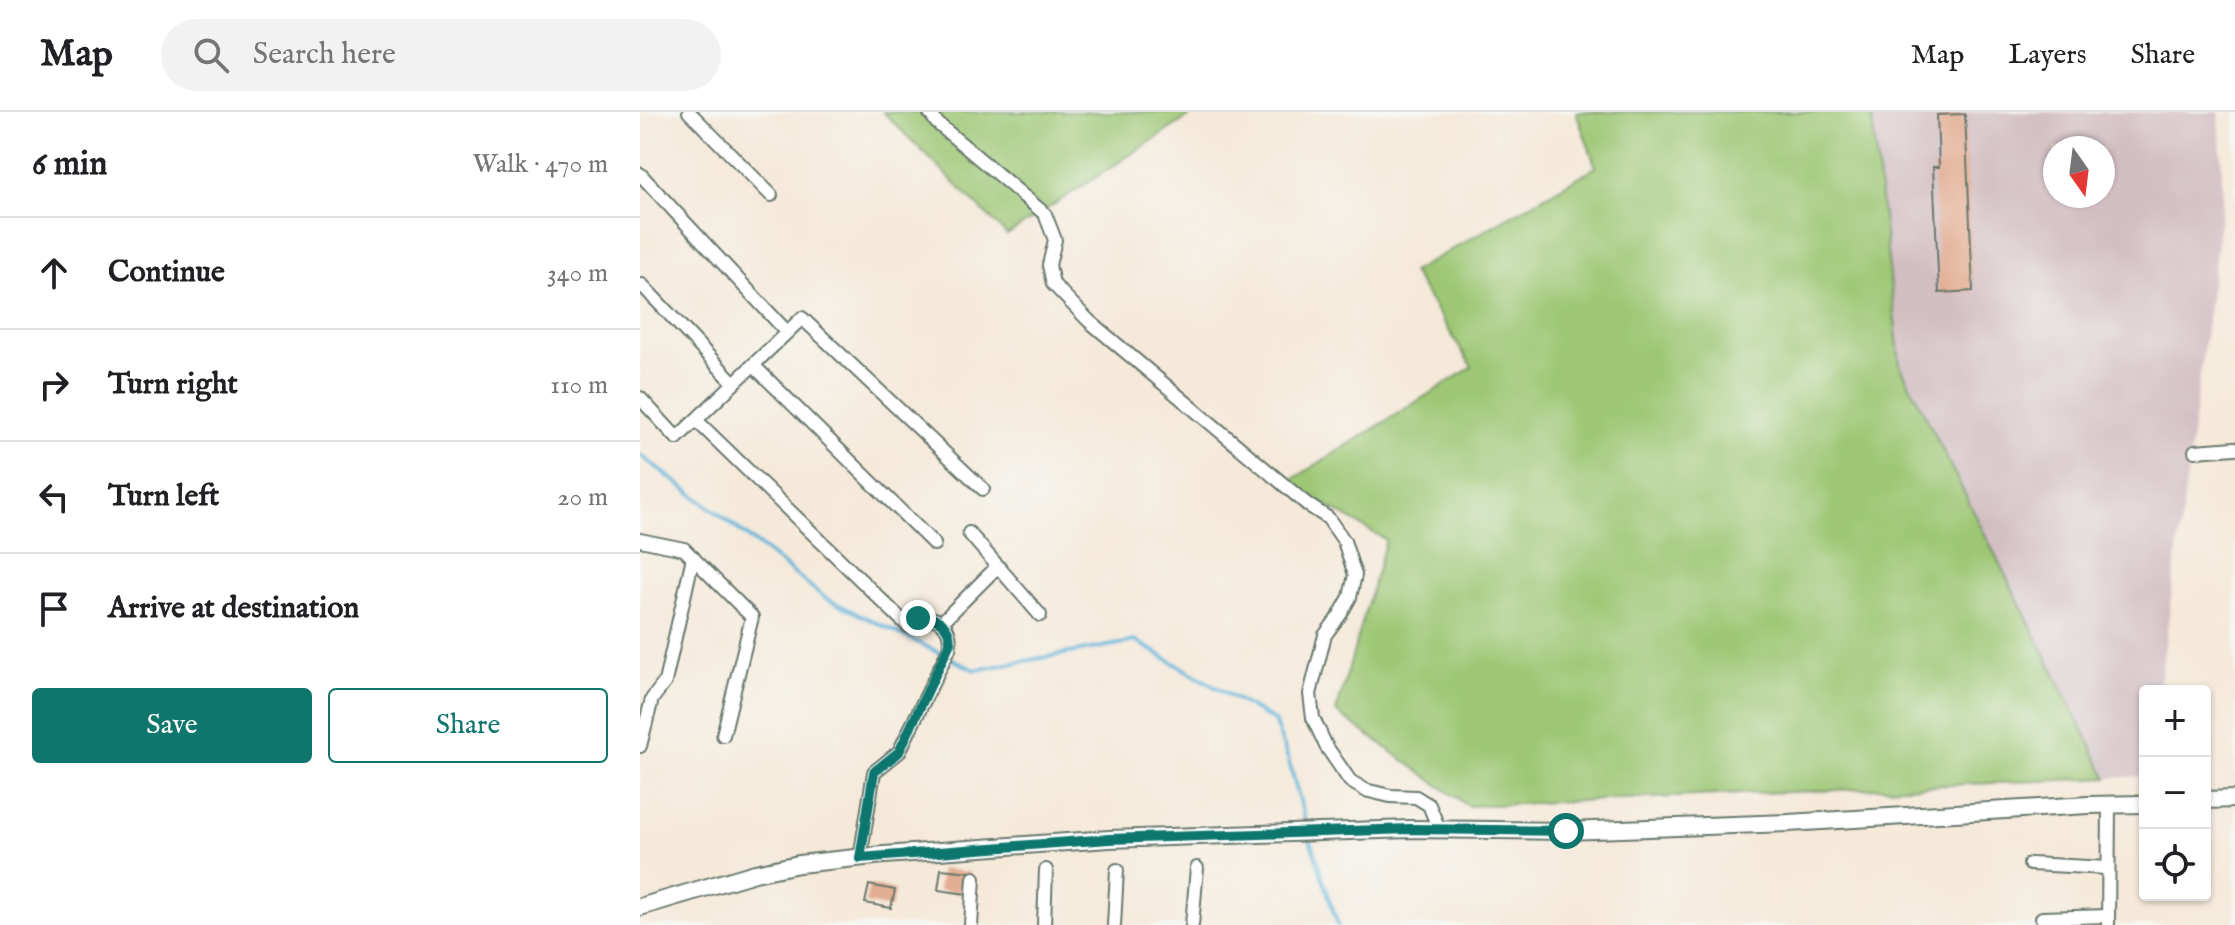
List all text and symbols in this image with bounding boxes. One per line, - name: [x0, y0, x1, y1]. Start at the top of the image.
- search box: [161, 19, 721, 91]
- text: Map: [40, 31, 113, 79]
- icon: search: [189, 33, 233, 77]
- text: Search here: [253, 36, 396, 74]
- text: Map: [1911, 38, 1964, 73]
- text: Layers: [2008, 38, 2087, 73]
- text: Share: [2131, 38, 2195, 73]
- north arrow: [2043, 136, 2115, 208]
- text: 6 min: [32, 143, 107, 186]
- text: Walk · 470 m: [473, 148, 608, 181]
- icon: ahead: [32, 251, 76, 295]
- text: Continue: [108, 254, 225, 292]
- text: 340 m: [547, 257, 608, 290]
- icon: right: [32, 363, 76, 407]
- text: Turn right: [108, 366, 238, 404]
- text: 110 m: [550, 369, 608, 402]
- icon: left: [32, 475, 76, 519]
- text: Turn left: [108, 478, 219, 516]
- text: 20 m: [557, 481, 608, 514]
- icon: arrive: [32, 587, 76, 631]
- text: Arrive at destination: [108, 590, 359, 628]
- route end: [900, 600, 936, 636]
- map controls: [2139, 685, 2211, 901]
- button: +: [2139, 685, 2211, 757]
- button: Save: [32, 688, 312, 763]
- button: Share: [328, 688, 608, 763]
- button: −: [2139, 757, 2211, 829]
- route start: [1548, 813, 1584, 849]
- button: locate: [2139, 829, 2211, 901]

